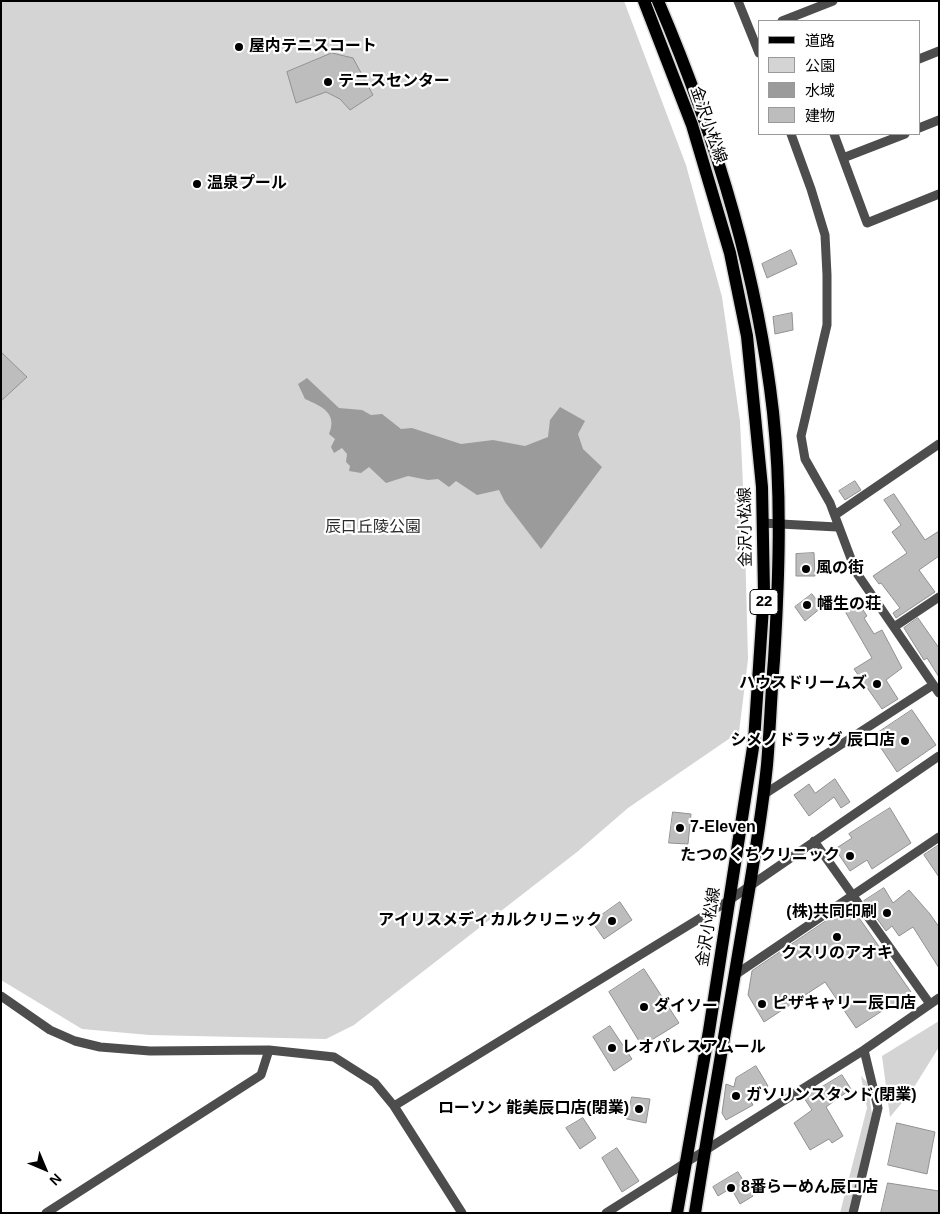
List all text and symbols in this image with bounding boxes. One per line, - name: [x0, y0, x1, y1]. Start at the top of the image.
- legend: [758, 20, 920, 135]
- text: 道路: [805, 32, 835, 49]
- place label: 屋内テニスコート: [249, 37, 377, 57]
- marker: 屋内テニスコート: [233, 41, 245, 53]
- text: 公園: [805, 57, 835, 74]
- place label: テニスセンター: [338, 72, 450, 92]
- marker: テニスセンター: [322, 76, 334, 88]
- text: 水域: [805, 82, 835, 99]
- street label: 金沢小松線: [686, 84, 730, 166]
- text: 建物: [805, 107, 835, 124]
- place label: 温泉プール: [207, 174, 287, 194]
- marker: 温泉プール: [191, 178, 203, 190]
- street label: 金沢小松線: [736, 487, 756, 567]
- park label: 辰口丘陵公園: [325, 518, 421, 538]
- place label: 風の街: [816, 559, 864, 579]
- marker: 風の街: [800, 563, 812, 575]
- road number: 22: [750, 590, 778, 614]
- place label: 幡生の荘: [817, 595, 881, 615]
- marker: 幡生の荘: [801, 599, 813, 611]
- place label: ハウスドリームズ: [739, 674, 867, 694]
- marker: ハウスドリームズ: [871, 678, 883, 690]
- place label: シメノドラッグ 辰口店: [731, 731, 895, 751]
- marker: シメノドラッグ 辰口店: [899, 735, 911, 747]
- place label: 7-Eleven: [690, 818, 756, 838]
- marker: 7-Eleven: [674, 822, 686, 834]
- place label: たつのくちクリニック: [680, 846, 840, 866]
- marker: たつのくちクリニック: [844, 850, 856, 862]
- street label: 金沢小松線: [693, 886, 725, 968]
- place label: (株)共同印刷: [786, 903, 877, 923]
- marker: (株)共同印刷: [881, 907, 893, 919]
- place label: アイリスメディカルクリニック: [378, 911, 602, 931]
- marker: アイリスメディカルクリニック: [606, 915, 618, 927]
- marker: クスリのアオキ: [831, 931, 843, 943]
- place label: クスリのアオキ: [781, 944, 893, 964]
- place label: ピザキャリー辰口店: [772, 994, 916, 1014]
- place label: ダイソー: [654, 997, 718, 1017]
- marker: ピザキャリー辰口店: [756, 998, 768, 1010]
- marker: ダイソー: [638, 1001, 650, 1013]
- place label: レオパレスアムール: [622, 1038, 766, 1058]
- marker: レオパレスアムール: [606, 1042, 618, 1054]
- place label: ガソリンスタンド(閉業): [746, 1086, 917, 1106]
- marker: ガソリンスタンド(閉業): [730, 1090, 742, 1102]
- place label: ローソン 能美辰口店(閉業): [438, 1099, 629, 1119]
- marker: ローソン 能美辰口店(閉業): [633, 1103, 645, 1115]
- north arrow: [20, 1144, 70, 1194]
- text: N: [46, 1170, 65, 1189]
- place label: 8番らーめん辰口店: [741, 1178, 878, 1198]
- marker: 8番らーめん辰口店: [725, 1182, 737, 1194]

